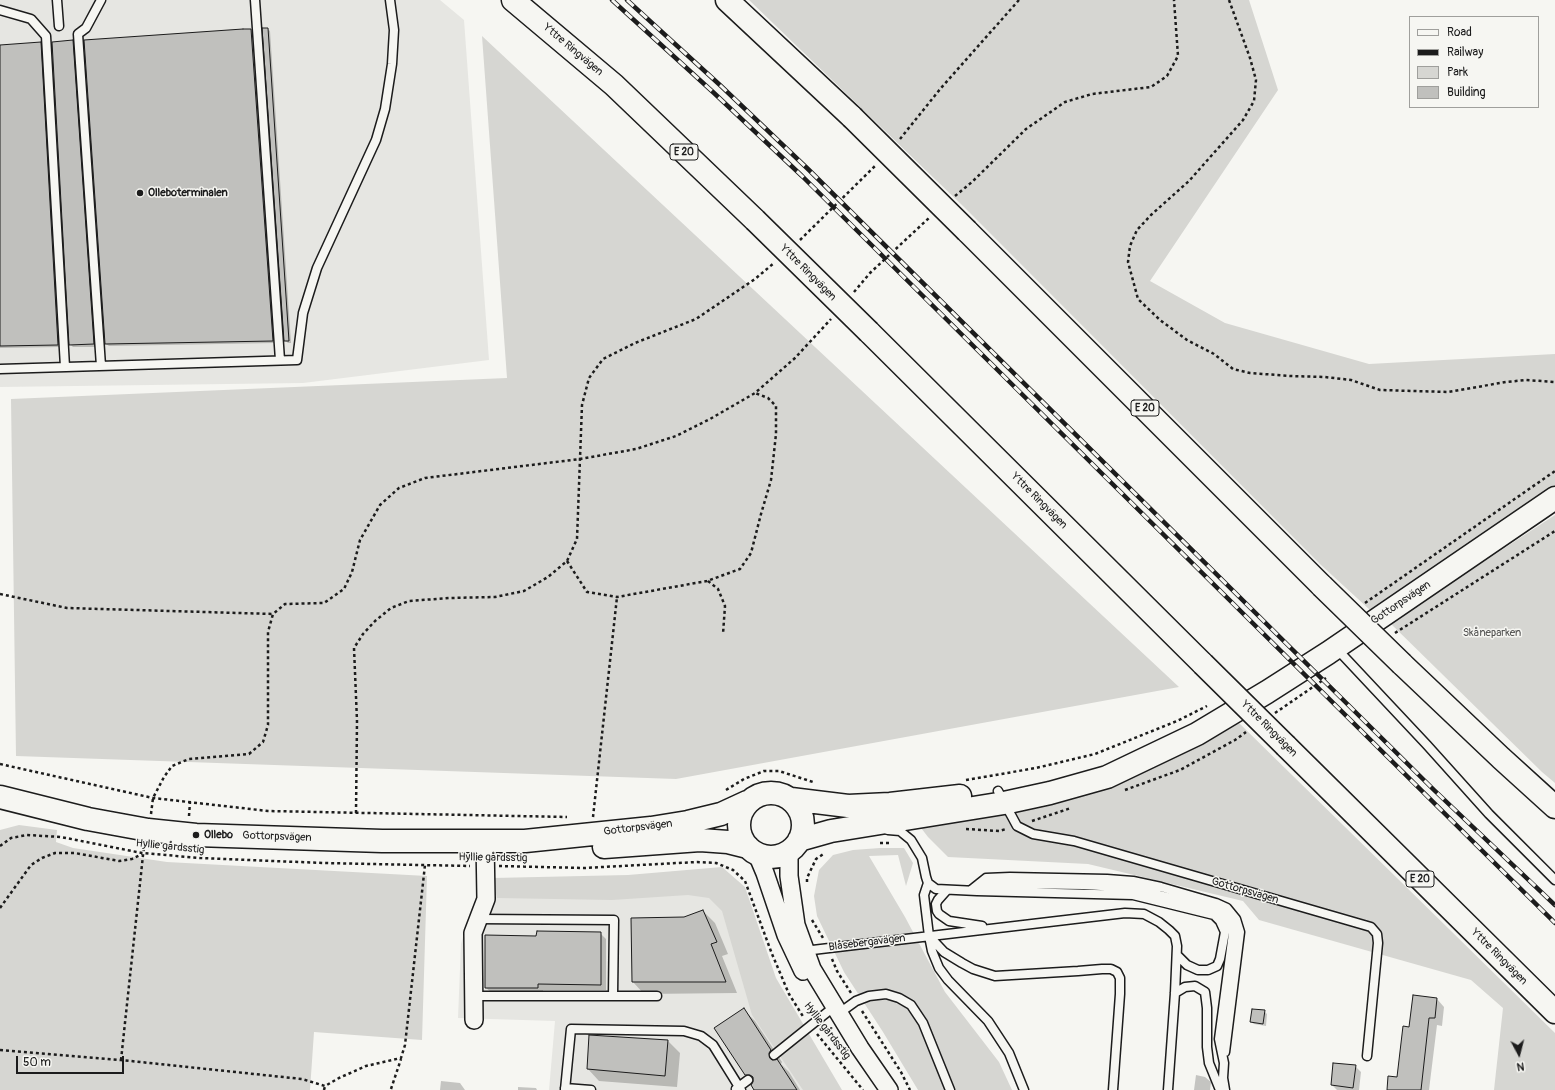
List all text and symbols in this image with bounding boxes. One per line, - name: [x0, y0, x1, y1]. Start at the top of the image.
- legend: [1409, 16, 1539, 108]
- street label: Yttre Ringvägen: [540, 21, 606, 79]
- text: Road: [1447, 25, 1472, 40]
- text: Railway: [1447, 45, 1483, 60]
- text: Park: [1447, 65, 1468, 80]
- text: Building: [1447, 85, 1486, 100]
- road number: E 20: [670, 144, 698, 160]
- place label: Olleboterminalen: [148, 186, 228, 200]
- marker: Olleboterminalen: [135, 188, 145, 198]
- street label: Yttre Ringvägen: [777, 242, 839, 304]
- road number: E 20: [1131, 400, 1159, 416]
- street label: Yttre Ringvägen: [1008, 470, 1070, 532]
- street label: Gottorpsvägen: [1369, 578, 1433, 628]
- park label: Skåneparken: [1463, 626, 1521, 640]
- street label: Yttre Ringvägen: [1238, 698, 1300, 760]
- street label: Gottorpsvägen: [603, 817, 673, 839]
- place label: Ollebo: [204, 828, 233, 842]
- street label: Gottorpsvägen: [242, 829, 312, 845]
- marker: Ollebo: [191, 830, 201, 840]
- street label: Hyllie gårdsstig: [135, 837, 205, 857]
- street label: Hyllie gårdsstig: [459, 851, 527, 865]
- road number: E 20: [1406, 871, 1434, 887]
- street label: Gottorpsvägen: [1210, 875, 1280, 907]
- street label: Yttre Ringvägen: [1468, 926, 1530, 988]
- street label: Blåsebergavägen: [828, 932, 906, 954]
- street label: Hyllie gårdsstig: [801, 1000, 853, 1062]
- north arrow: [1499, 1034, 1539, 1074]
- scale bar: [18, 1048, 126, 1074]
- text: 50 m: [23, 1055, 51, 1070]
- text: N: [1516, 1060, 1525, 1073]

